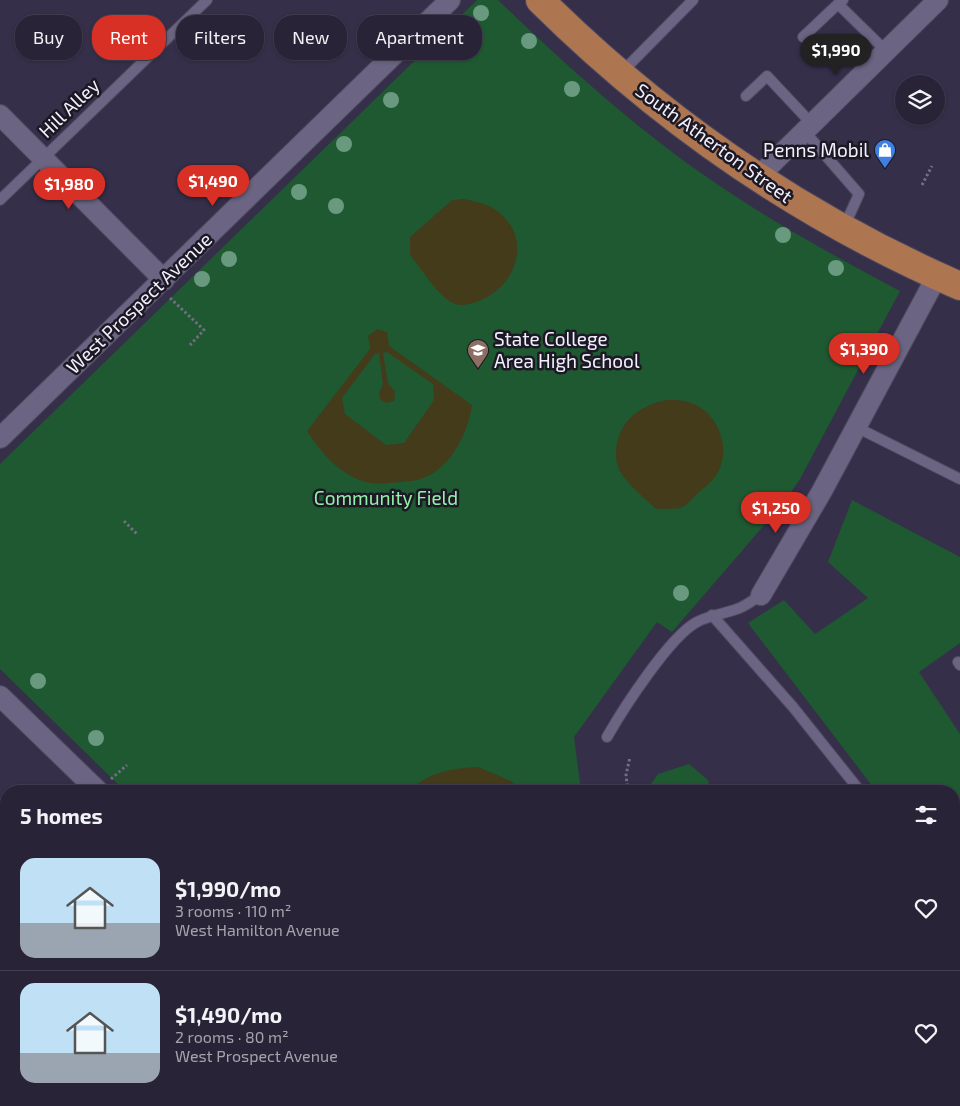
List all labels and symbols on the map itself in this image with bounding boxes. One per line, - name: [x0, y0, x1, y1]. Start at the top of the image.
- pin: $1,990: [795, 34, 877, 76]
- street label: Hill Alley: [34, 73, 104, 142]
- street label: South Atherton Street: [631, 78, 797, 207]
- place label: Penns Mobil: [763, 138, 869, 161]
- shop icon: Penns Mobil: [873, 138, 897, 169]
- pin: $1,490: [172, 164, 254, 207]
- pin: $1,980: [28, 168, 110, 210]
- street label: West Prospect Avenue: [61, 227, 216, 378]
- place label: State College Area High School: [494, 327, 640, 372]
- pin: $1,390: [823, 332, 905, 375]
- school or university icon: State College Area High School: [466, 338, 490, 369]
- park label: Community Field: [314, 486, 458, 509]
- pin: $1,250: [735, 492, 817, 534]

